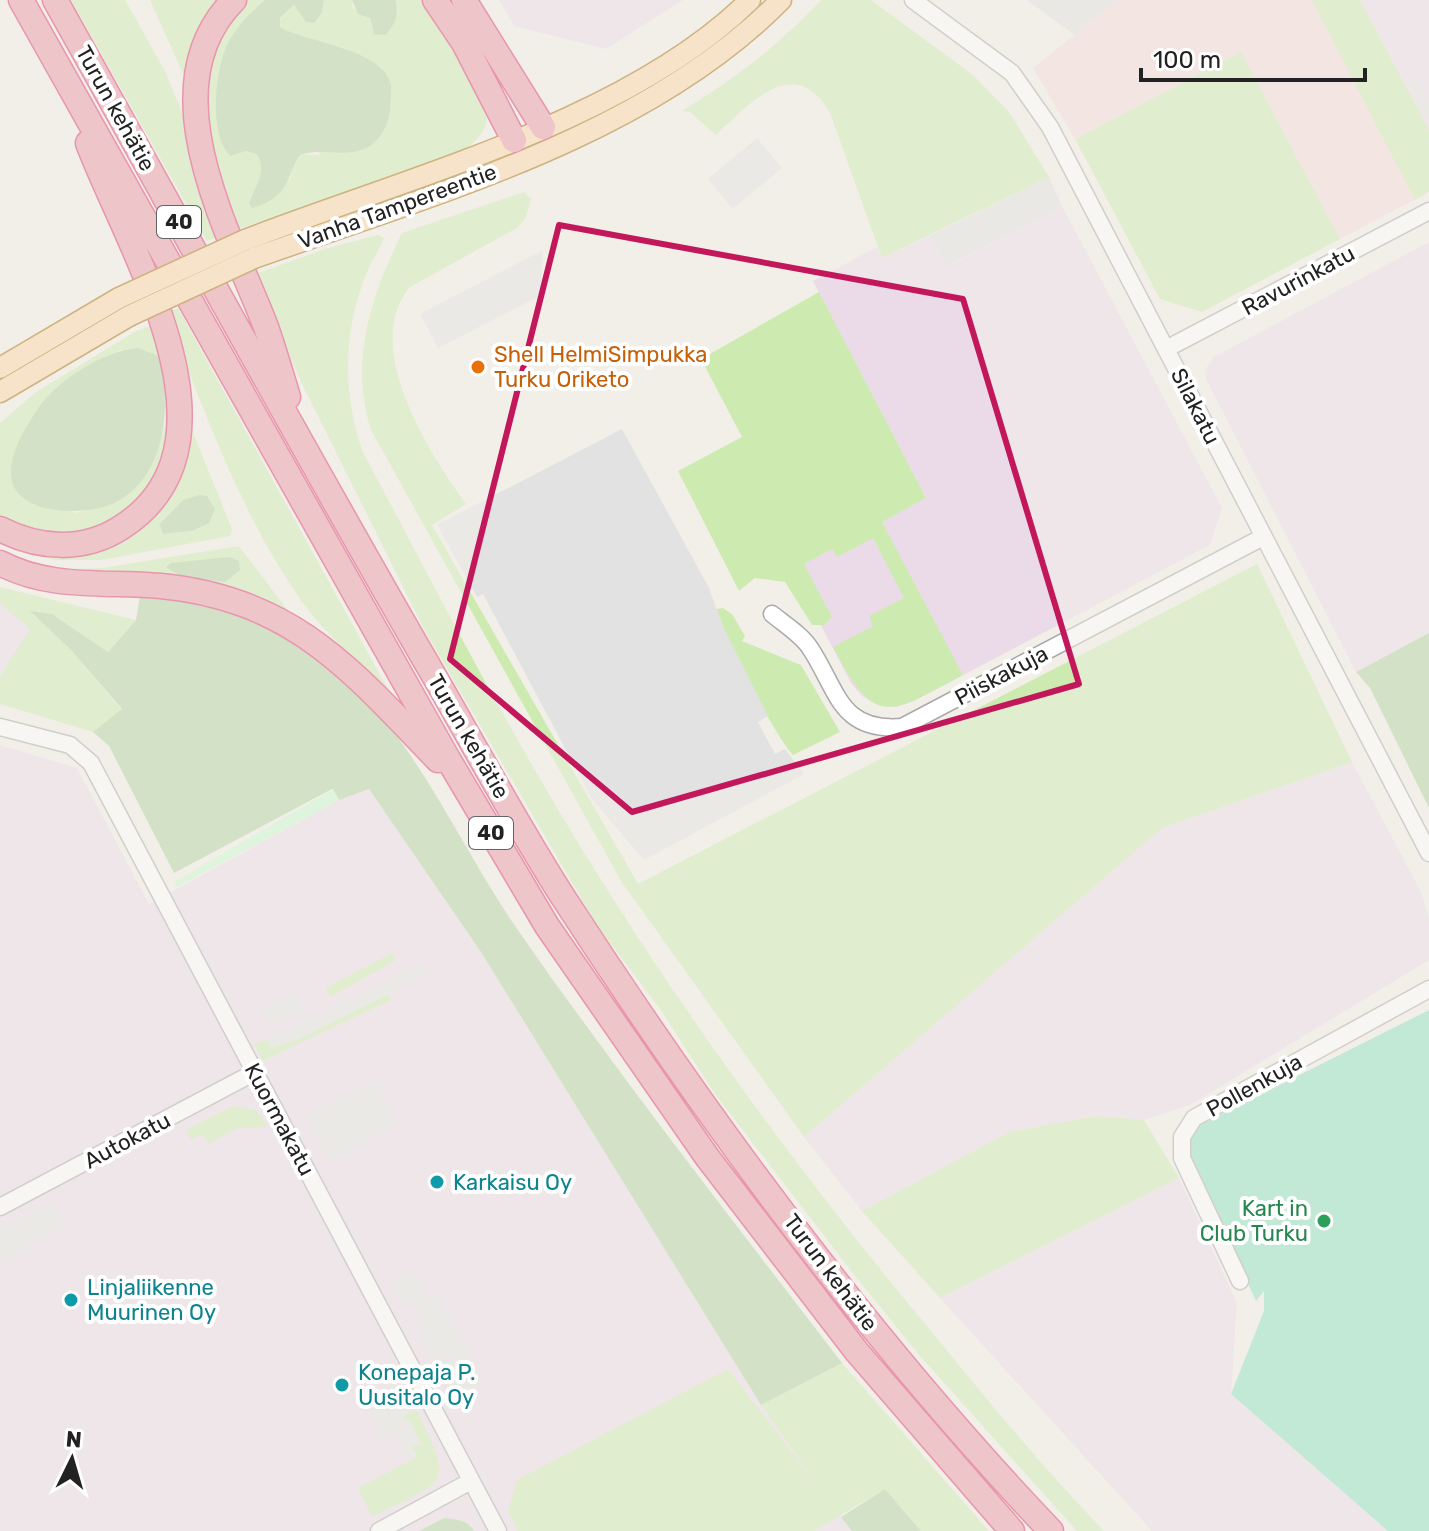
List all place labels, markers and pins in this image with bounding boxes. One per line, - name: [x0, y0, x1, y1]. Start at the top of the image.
- place label: Shell HelmiSimpukka Turku Oriketo: [494, 341, 707, 393]
- marker: Shell HelmiSimpukka Turku Oriketo: [469, 358, 487, 376]
- place label: Karkaisu Oy: [453, 1169, 572, 1196]
- marker: Karkaisu Oy: [428, 1173, 446, 1191]
- place label: Kart in Club Turku: [1200, 1195, 1308, 1247]
- marker: Kart in Club Turku: [1315, 1212, 1333, 1230]
- place label: Linjaliikenne Muurinen Oy: [87, 1274, 216, 1326]
- marker: Linjaliikenne Muurinen Oy: [62, 1291, 80, 1309]
- place label: Konepaja P. Uusitalo Oy: [358, 1359, 476, 1411]
- marker: Konepaja P. Uusitalo Oy: [333, 1376, 351, 1394]

